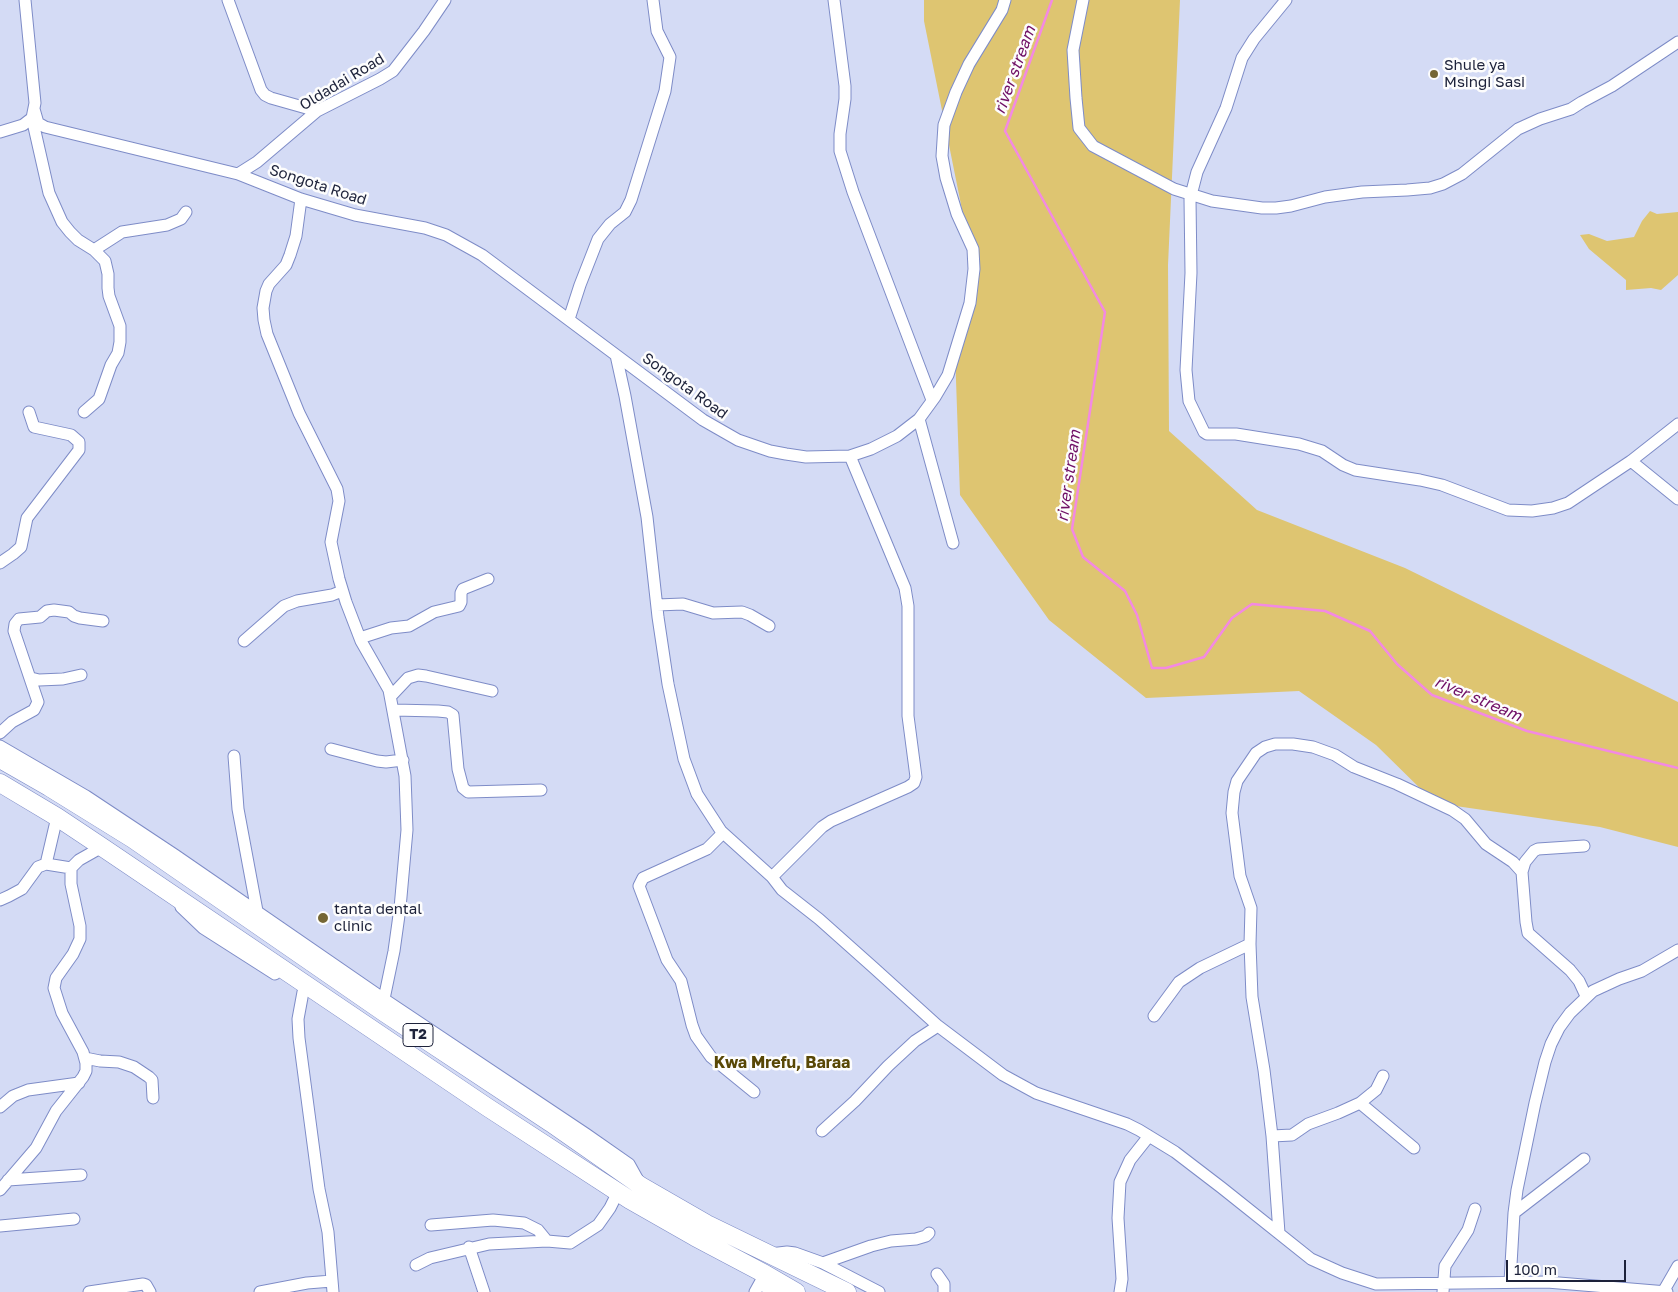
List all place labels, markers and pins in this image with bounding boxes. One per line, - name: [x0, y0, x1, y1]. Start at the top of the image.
- place label: Shule ya Msingi Sasi: [1444, 56, 1525, 91]
- marker: Shule ya Msingi Sasi: [1428, 68, 1440, 80]
- place label: tanta dental clinic: [334, 900, 422, 935]
- marker: tanta dental clinic: [316, 911, 330, 925]

